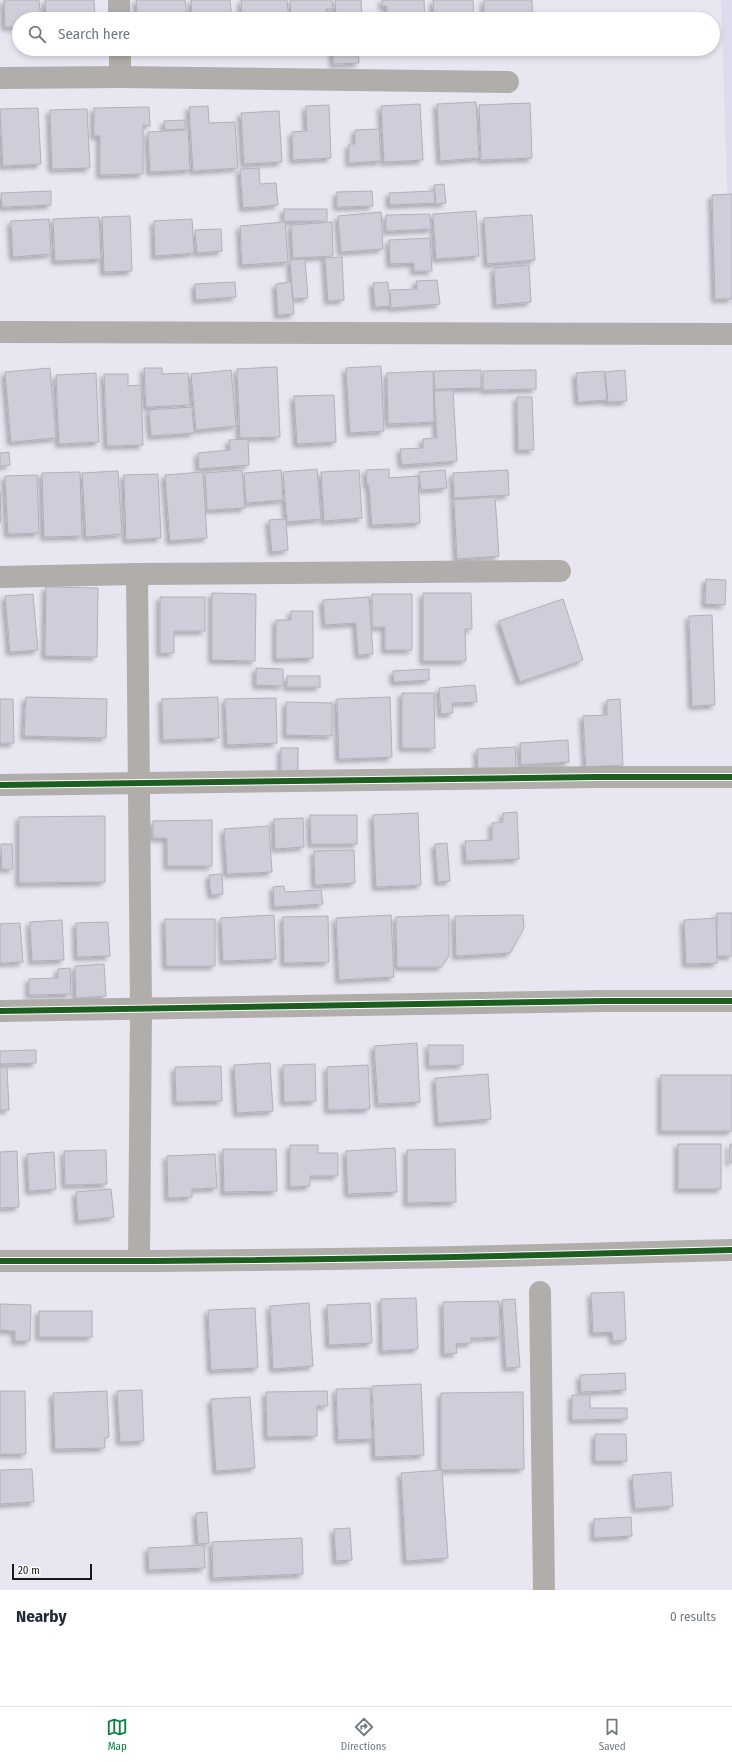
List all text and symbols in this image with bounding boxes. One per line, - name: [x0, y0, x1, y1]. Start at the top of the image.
- search box: [12, 12, 720, 56]
- icon: search: [26, 23, 48, 45]
- text: Search here: [58, 25, 130, 43]
- scale bar: [12, 1562, 92, 1581]
- text: 20 m: [18, 1564, 40, 1577]
- text: Nearby: [16, 1606, 67, 1627]
- text: 0 results: [670, 1609, 716, 1624]
- tab: Map: [106, 1716, 128, 1753]
- tab: Directions: [341, 1716, 386, 1753]
- tab: Saved: [599, 1716, 626, 1753]

